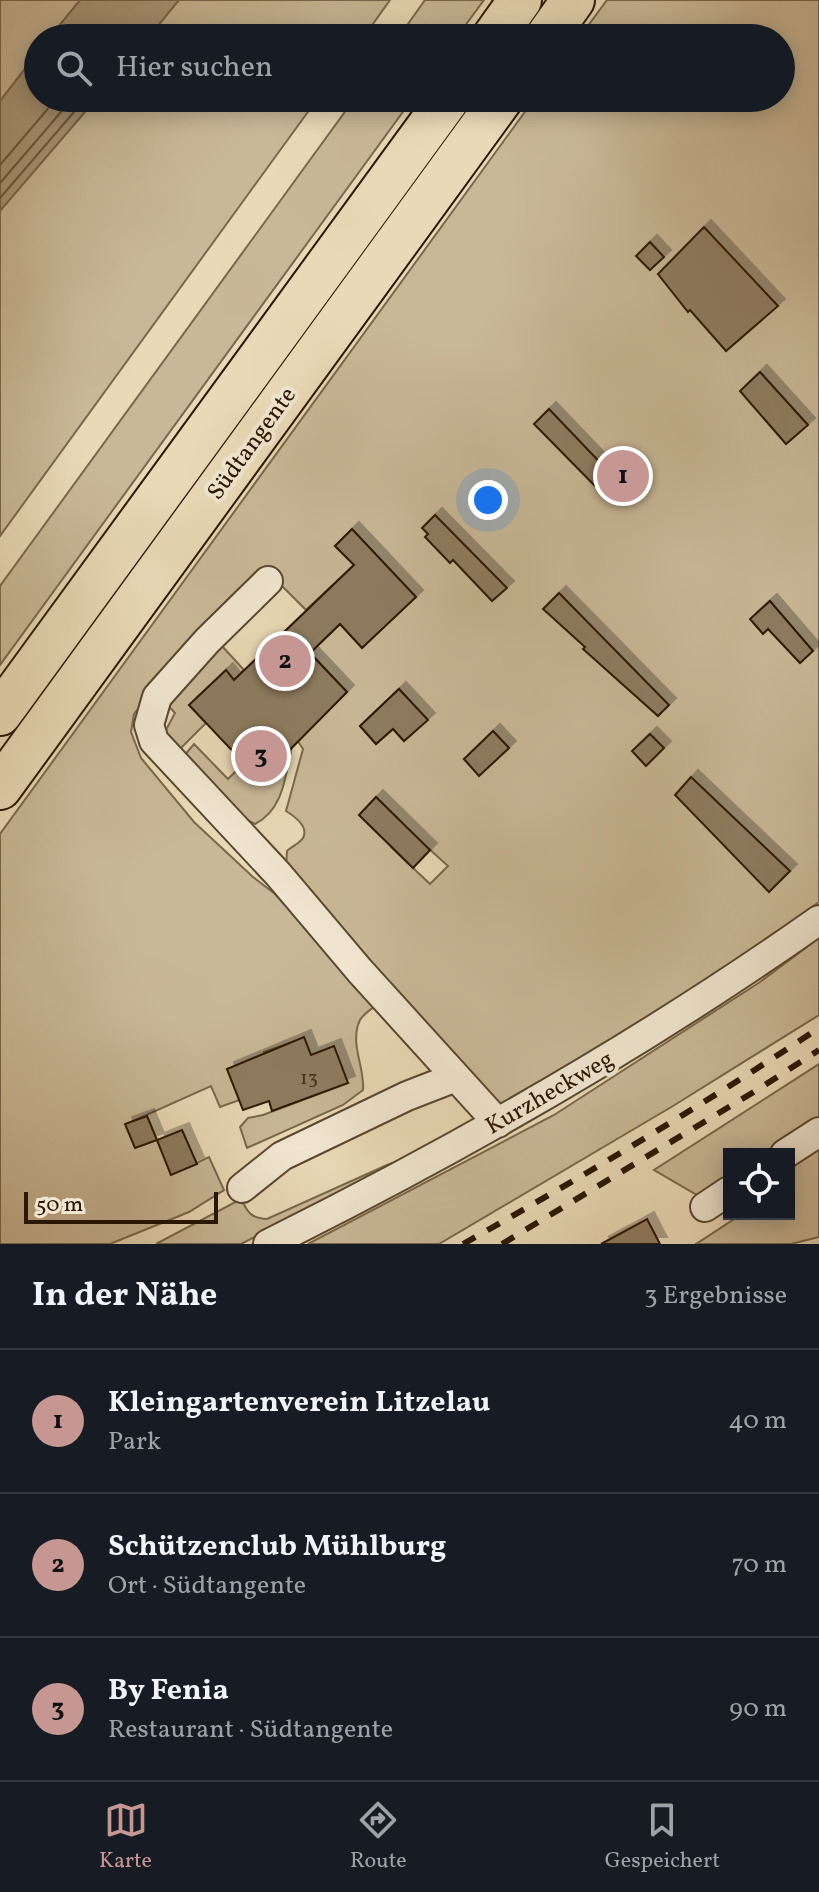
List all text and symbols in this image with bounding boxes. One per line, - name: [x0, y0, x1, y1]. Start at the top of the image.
- search box: [24, 24, 795, 112]
- icon: search: [52, 46, 96, 90]
- text: Hier suchen: [116, 47, 273, 89]
- street label: Südtangente: [200, 381, 305, 508]
- pin: 1: [597, 446, 649, 506]
- your location: [468, 480, 508, 520]
- pin: 2: [259, 631, 311, 691]
- pin: 3: [235, 726, 287, 786]
- street label: Kurzheckweg: [480, 1043, 620, 1144]
- house number: 13: [300, 1065, 318, 1093]
- map controls: [723, 1148, 795, 1220]
- button: locate: [723, 1148, 795, 1220]
- scale bar: [24, 1188, 218, 1224]
- text: 50 m: [36, 1190, 83, 1221]
- text: In der Nähe: [32, 1273, 217, 1320]
- text: 3 Ergebnisse: [644, 1278, 787, 1314]
- text: Kleingartenverein Litzelau: [108, 1382, 490, 1424]
- text: 1: [53, 1403, 63, 1439]
- text: 40 m: [728, 1403, 787, 1439]
- text: Park: [108, 1424, 161, 1460]
- text: Schützenclub Mühlburg: [108, 1526, 447, 1568]
- text: 2: [51, 1547, 65, 1583]
- text: 70 m: [732, 1547, 787, 1583]
- text: Ort · Südtangente: [108, 1568, 306, 1604]
- text: By Fenia: [108, 1670, 229, 1712]
- text: 3: [51, 1691, 65, 1727]
- text: 90 m: [729, 1691, 787, 1727]
- text: Restaurant · Südtangente: [108, 1712, 393, 1748]
- tab: Karte: [99, 1798, 152, 1877]
- tab: Route: [350, 1798, 407, 1877]
- tab: Gespeichert: [605, 1798, 720, 1877]

